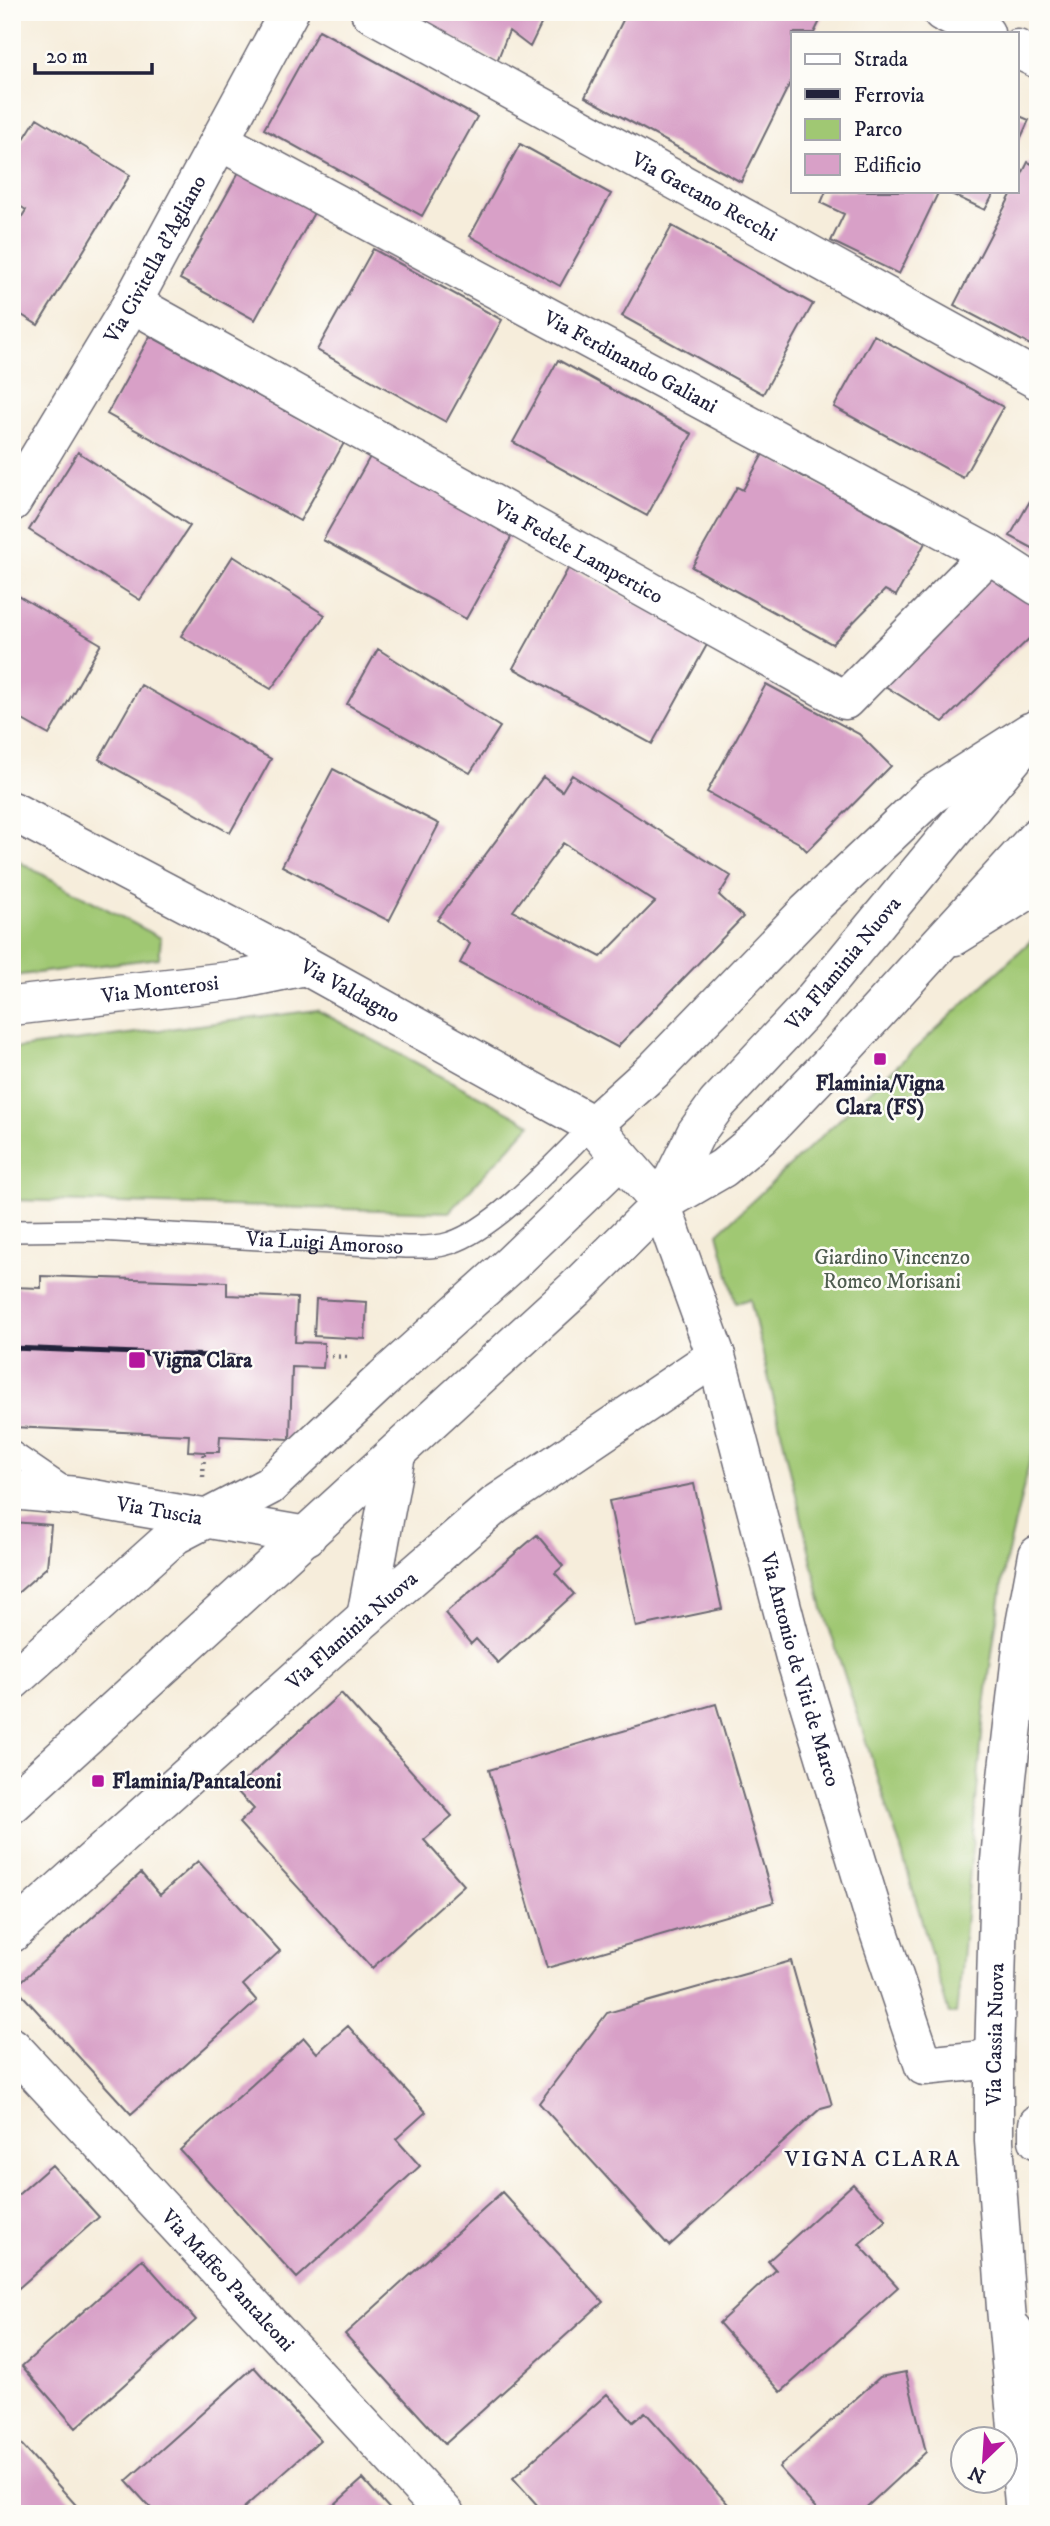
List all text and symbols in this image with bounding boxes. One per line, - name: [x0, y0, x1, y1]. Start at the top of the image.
- scale bar: [35, 32, 152, 76]
- legend: [791, 32, 1018, 192]
- text: 20 m: [46, 44, 88, 70]
- text: Strada: [854, 47, 908, 73]
- text: Ferrovia: [854, 83, 925, 109]
- text: Parco: [854, 117, 902, 143]
- street label: Via Gaetano Recchi: [626, 146, 782, 248]
- text: Edificio: [854, 153, 921, 179]
- street label: Via Civitella d'Agliano: [98, 171, 212, 349]
- street label: Via Ferdinando Galiani: [538, 305, 721, 420]
- street label: Via Fedele Lampertico: [488, 494, 667, 610]
- street label: Via Flaminia Nuova: [780, 892, 907, 1037]
- street label: Via Valdagno: [295, 953, 404, 1029]
- street label: Via Monterosi: [99, 970, 220, 1010]
- marker: Flaminia/Vigna Clara (FS): [872, 1051, 888, 1067]
- place label: Flaminia/Vigna Clara (FS): [816, 1071, 946, 1121]
- street label: Via Luigi Amoroso: [244, 1226, 404, 1261]
- park label: Giardino Vincenzo Romeo Morisani: [814, 1245, 970, 1295]
- place label: Vigna Clara: [152, 1348, 253, 1374]
- marker: Vigna Clara: [127, 1350, 147, 1370]
- street label: Via Tuscia: [113, 1491, 204, 1532]
- street label: Via Antonio de Viti de Marco: [754, 1549, 845, 1790]
- street label: Via Flaminia Nuova: [281, 1566, 423, 1697]
- place label: Flaminia/Pantaleoni: [112, 1769, 282, 1795]
- marker: Flaminia/Pantaleoni: [90, 1773, 106, 1789]
- street label: Via Cassia Nuova: [982, 1962, 1011, 2107]
- district label: VIGNA CLARA: [784, 2145, 961, 2174]
- street label: Via Maffeo Pantaleoni: [155, 2204, 300, 2357]
- north arrow: [948, 2424, 1018, 2494]
- text: N: [965, 2460, 989, 2488]

